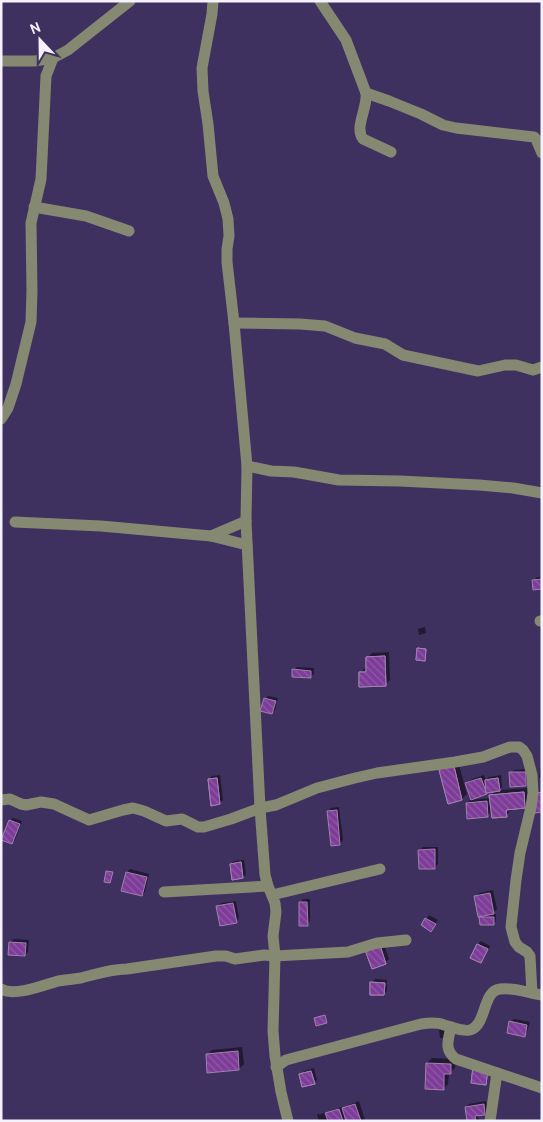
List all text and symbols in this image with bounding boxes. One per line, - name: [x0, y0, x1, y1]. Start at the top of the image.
- north arrow: [15, 15, 65, 65]
- text: N: [27, 18, 43, 38]

